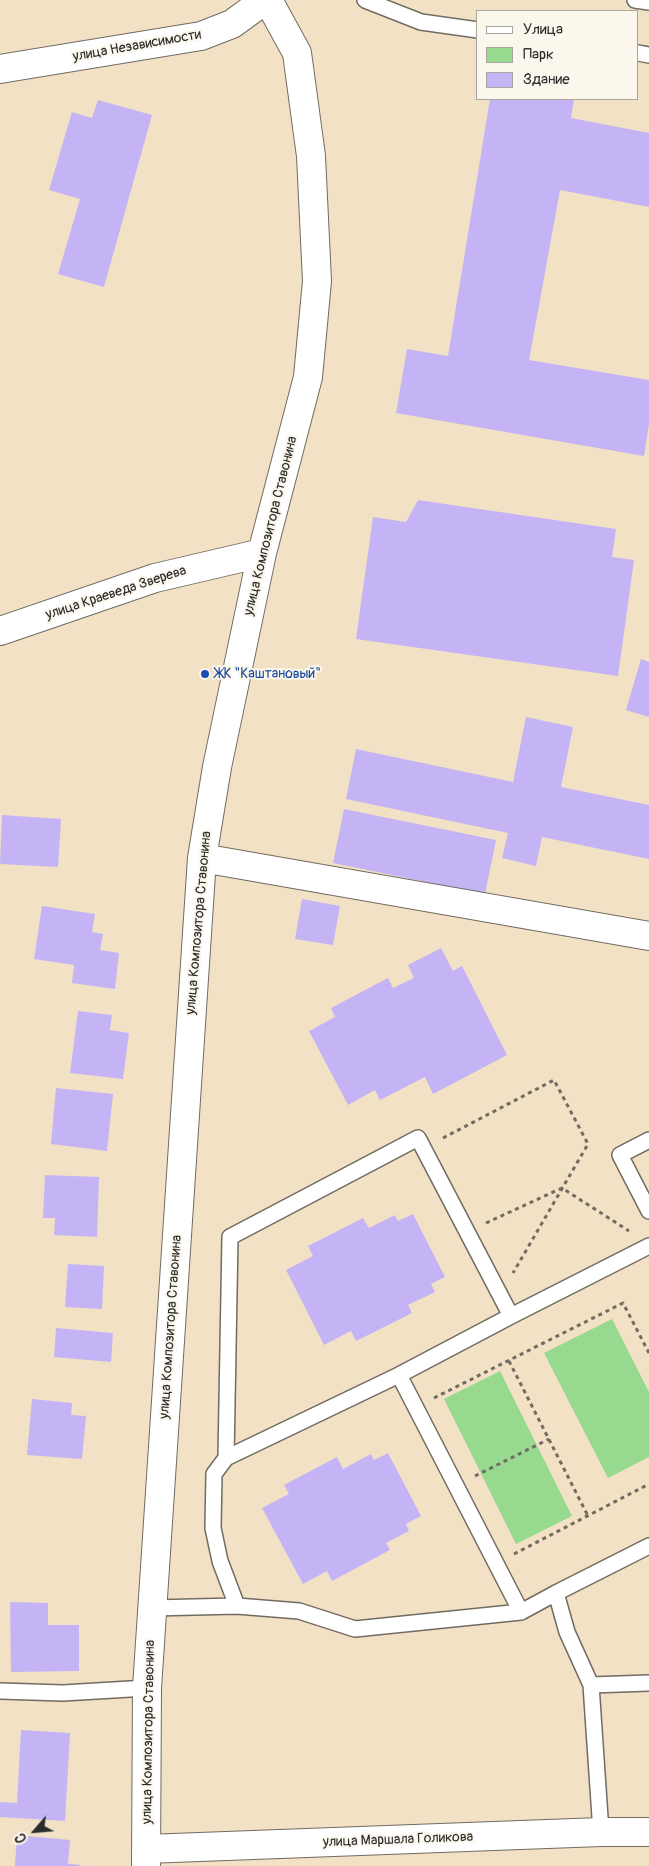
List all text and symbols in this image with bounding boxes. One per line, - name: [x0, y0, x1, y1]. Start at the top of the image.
- legend: [477, 10, 639, 100]
- text: Улица: [523, 20, 563, 39]
- street label: улица Независимости: [71, 26, 203, 66]
- text: Парк: [523, 45, 554, 64]
- text: Здание: [523, 70, 570, 89]
- street label: улица Композитора Ставонина: [241, 435, 301, 617]
- street label: улица Краеведа Зверева: [44, 562, 188, 624]
- place label: ЖК "Каштановый": [215, 666, 321, 682]
- marker: ЖК "Каштановый": [199, 668, 211, 680]
- street label: улица Композитора Ставонина: [183, 830, 215, 1016]
- street label: улица Композитора Ставонина: [156, 1234, 186, 1420]
- street label: улица Композитора Ставонина: [139, 1640, 159, 1824]
- north arrow: [10, 1806, 60, 1856]
- street label: улица Маршала Голикова: [323, 1829, 473, 1851]
- text: С: [12, 1830, 31, 1846]

